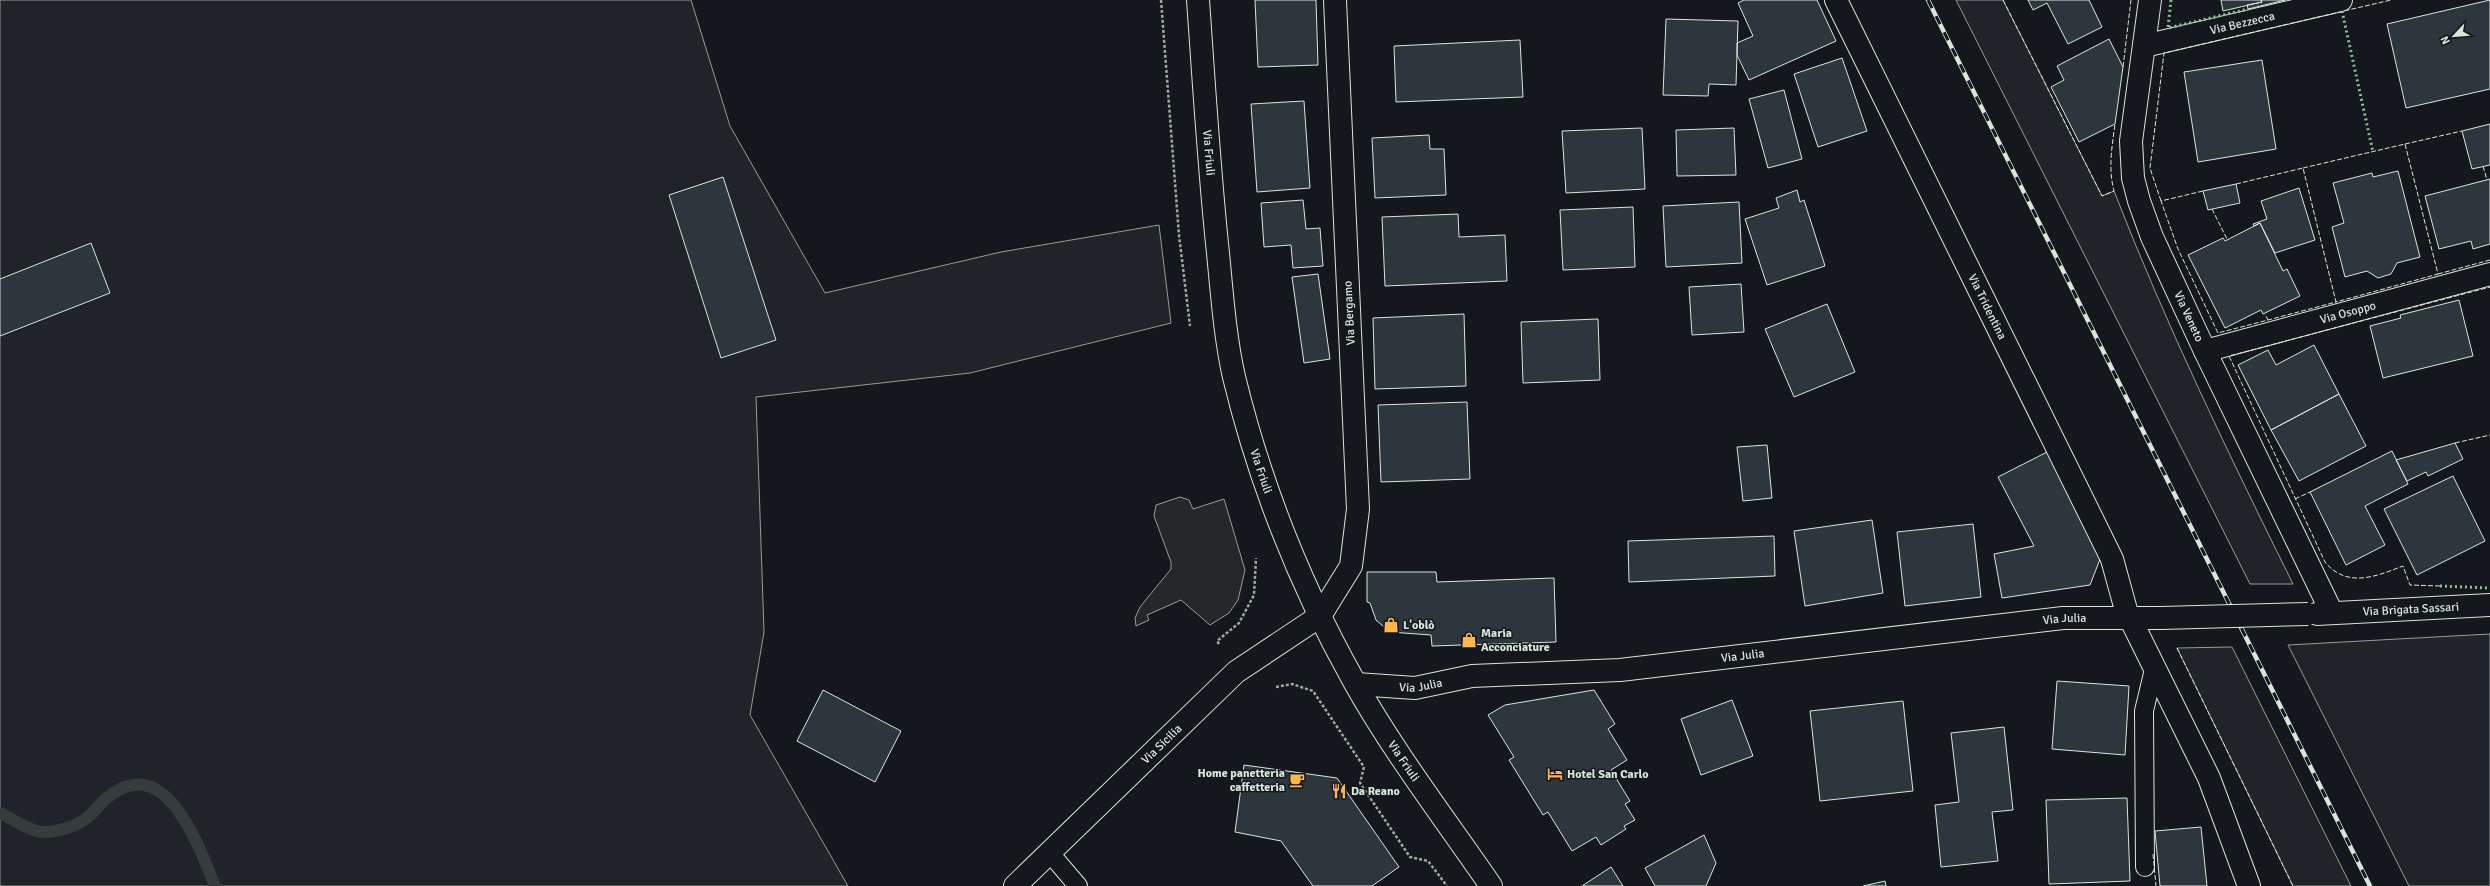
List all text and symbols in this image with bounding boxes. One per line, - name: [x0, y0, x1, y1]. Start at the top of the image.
- street label: Via Bezzecca: [2209, 9, 2276, 38]
- north arrow: [2434, 16, 2474, 56]
- text: N: [2438, 34, 2453, 46]
- street label: Via Friuli: [1199, 129, 1218, 176]
- street label: Via Tridentina: [1964, 272, 2009, 342]
- street label: Via Bergamo: [1340, 280, 1359, 346]
- street label: Via Veneto: [2170, 289, 2207, 344]
- street label: Via Osoppo: [2318, 298, 2378, 328]
- street label: Via Friuli: [1246, 447, 1275, 496]
- street label: Via Brigata Sassari: [2362, 600, 2459, 620]
- street label: Via Julia: [2042, 611, 2086, 628]
- shop icon: L'oblò: [1382, 616, 1400, 634]
- place label: L'oblò: [1403, 618, 1435, 633]
- place label: Maria Acconciature: [1481, 626, 1550, 655]
- shop icon: Maria Acconciature: [1460, 631, 1478, 649]
- street label: Via Julia: [1720, 646, 1765, 666]
- street label: Via Julia: [1399, 675, 1444, 696]
- street label: Via Sicilia: [1138, 721, 1185, 767]
- street label: Via Friuli: [1384, 738, 1422, 785]
- hotel icon: Hotel San Carlo: [1546, 765, 1564, 783]
- place label: Home panetteria caffetteria: [1197, 766, 1285, 795]
- place label: Hotel San Carlo: [1567, 767, 1648, 782]
- cafe icon: Home panetteria caffetteria: [1288, 771, 1306, 789]
- restaurant icon: Da Reano: [1330, 782, 1348, 800]
- place label: Da Reano: [1351, 784, 1400, 799]

